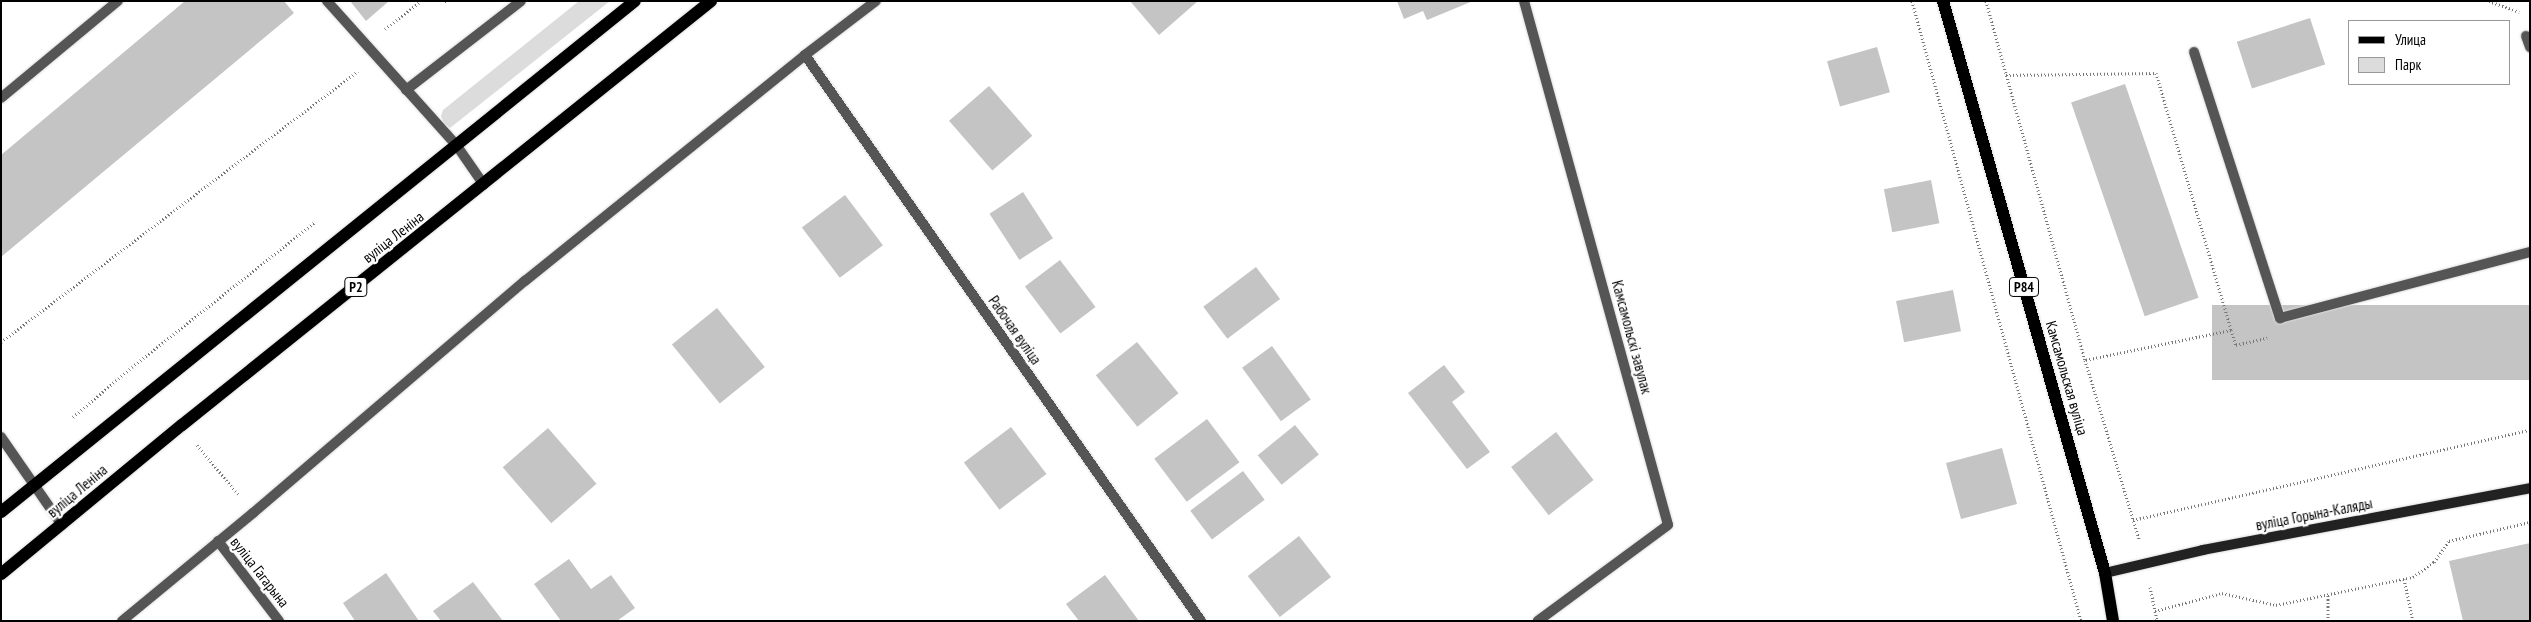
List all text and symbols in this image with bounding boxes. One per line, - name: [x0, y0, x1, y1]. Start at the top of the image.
- legend: [2348, 20, 2511, 85]
- text: Улица: [2395, 30, 2426, 49]
- text: Парк: [2395, 55, 2421, 74]
- street label: вуліца Леніна: [359, 208, 427, 266]
- road number: Р2: [344, 276, 368, 298]
- road number: Р84: [2008, 276, 2040, 298]
- street label: Камсамольскі завулак: [1608, 278, 1656, 396]
- street label: Рабочая вуліца: [985, 292, 1045, 368]
- street label: Камсамольская вуліца: [2042, 319, 2092, 437]
- street label: вуліца Леніна: [43, 461, 111, 521]
- street label: вуліца Горына-Каляды: [2254, 494, 2374, 534]
- street label: вуліца Гагарына: [227, 533, 293, 611]

